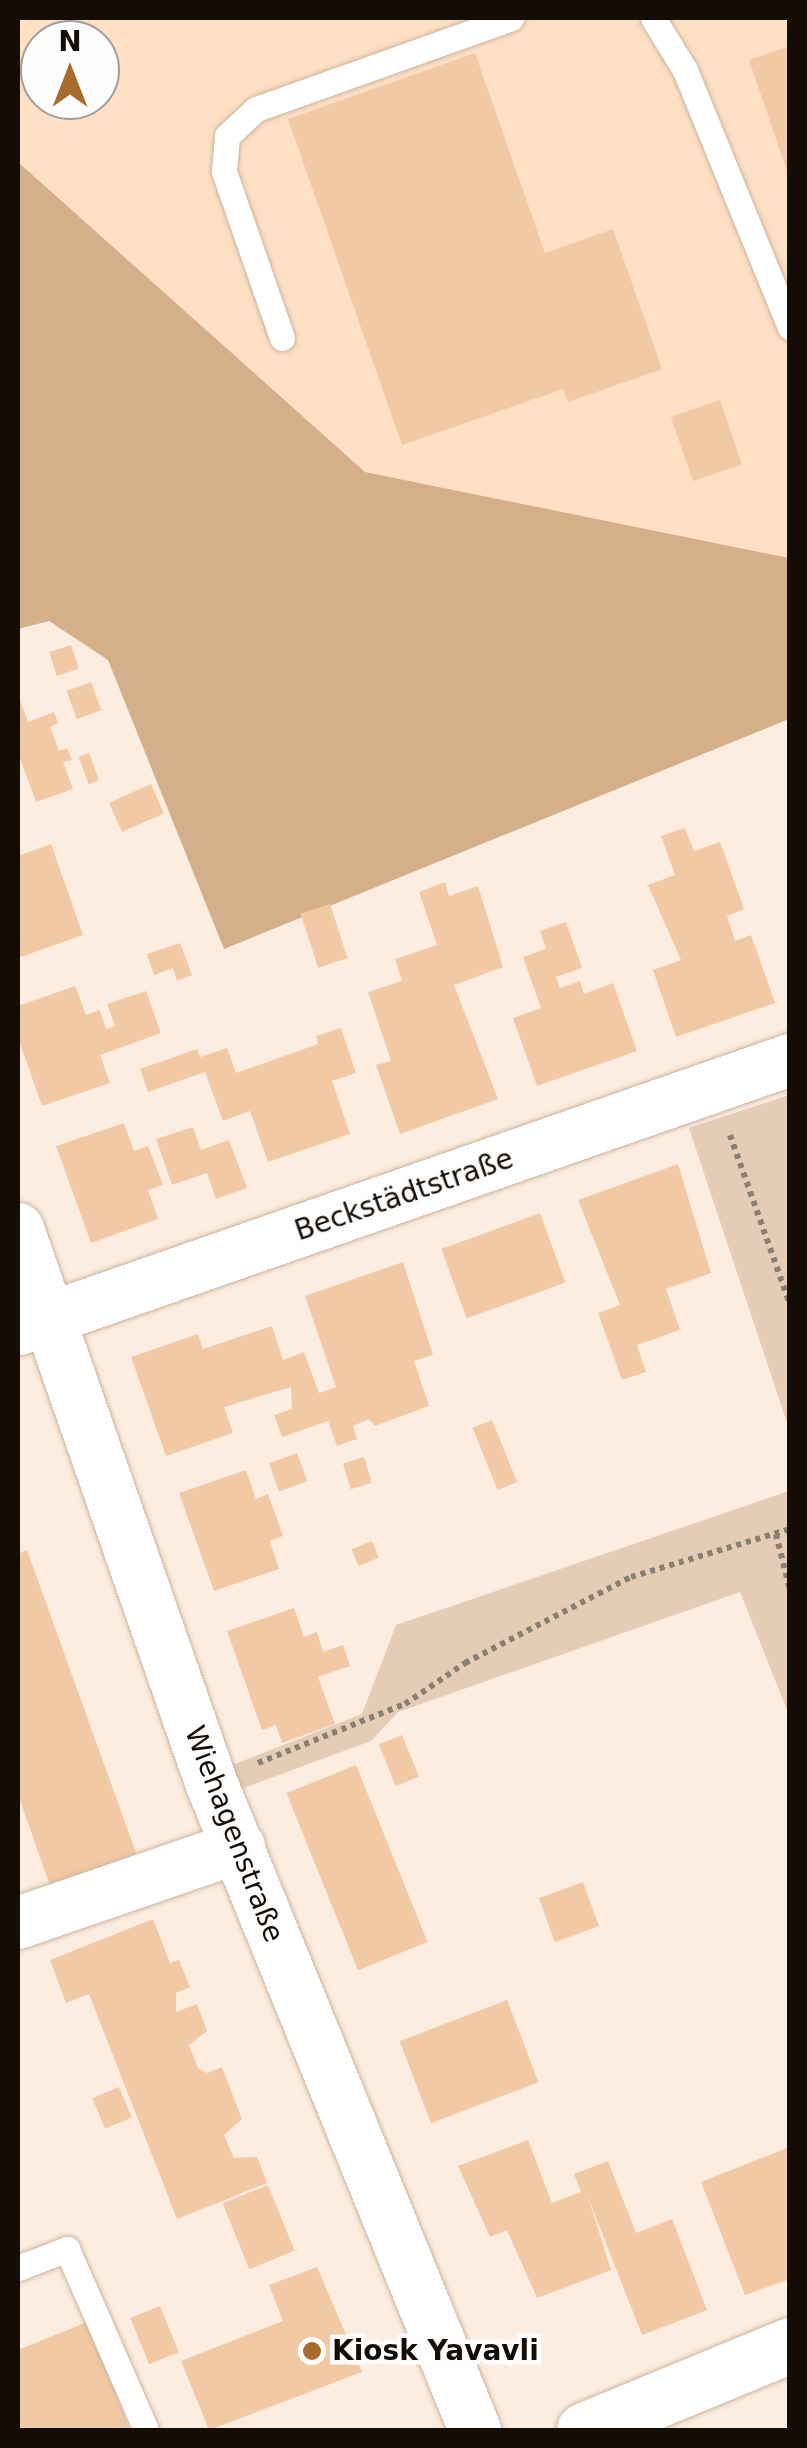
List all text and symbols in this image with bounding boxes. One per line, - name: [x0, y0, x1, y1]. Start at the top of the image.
- north arrow: [20, 20, 120, 120]
- text: N: [58, 25, 82, 58]
- street label: Beckstädtstraße: [290, 1142, 518, 1248]
- street label: Wiehagenstraße: [177, 1721, 291, 1947]
- place label: Kiosk Yavavli: [332, 2334, 539, 2368]
- marker: Kiosk Yavavli: [301, 2340, 323, 2362]

